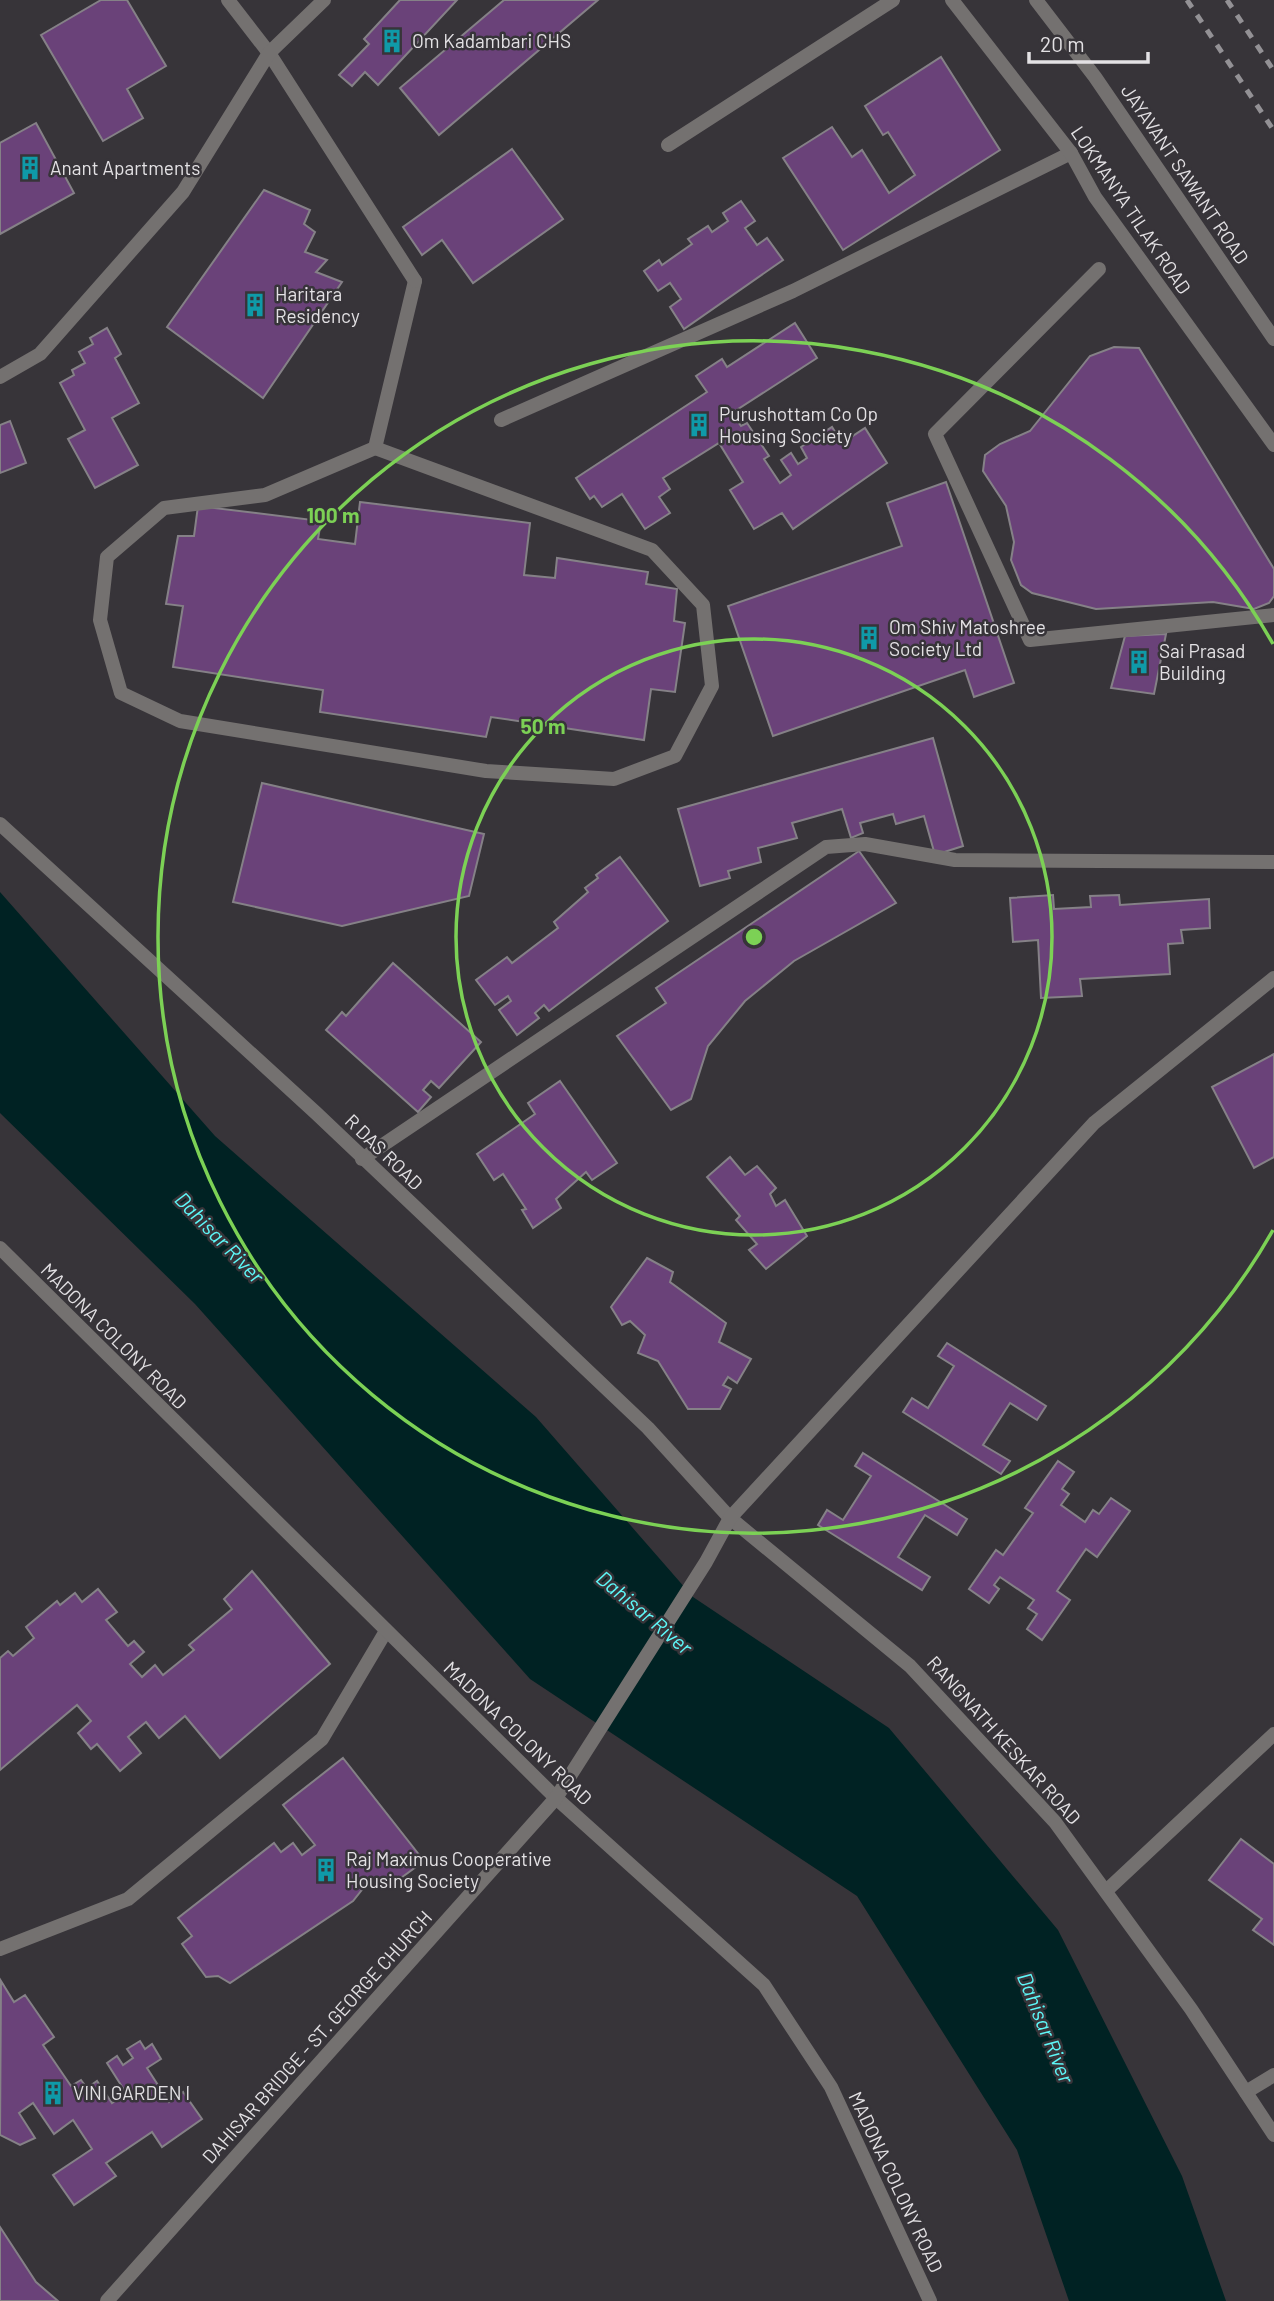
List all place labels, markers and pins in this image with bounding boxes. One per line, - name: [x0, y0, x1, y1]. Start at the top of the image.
- building icon: Om Kadambari CHS: [378, 27, 406, 55]
- place label: Om Kadambari CHS: [412, 29, 571, 52]
- building icon: Anant Apartments: [16, 154, 44, 182]
- place label: Anant Apartments: [50, 156, 200, 179]
- place label: Haritara Residency: [275, 282, 360, 327]
- building icon: Haritara Residency: [241, 291, 269, 319]
- place label: Purushottam Co Op Housing Society: [719, 402, 878, 447]
- building icon: Purushottam Co Op Housing Society: [685, 411, 713, 439]
- place label: Om Shiv Matoshree Society Ltd: [889, 615, 1046, 660]
- building icon: Om Shiv Matoshree Society Ltd: [855, 624, 883, 652]
- place label: Sai Prasad Building: [1159, 639, 1245, 684]
- building icon: Sai Prasad Building: [1125, 648, 1153, 676]
- centre of rings: [742, 925, 766, 949]
- place label: Raj Maximus Cooperative Housing Society: [346, 1847, 552, 1892]
- building icon: Raj Maximus Cooperative Housing Society: [312, 1856, 340, 1884]
- building icon: VINI GARDEN I: [39, 2079, 67, 2107]
- place label: VINI GARDEN I: [73, 2081, 190, 2104]

